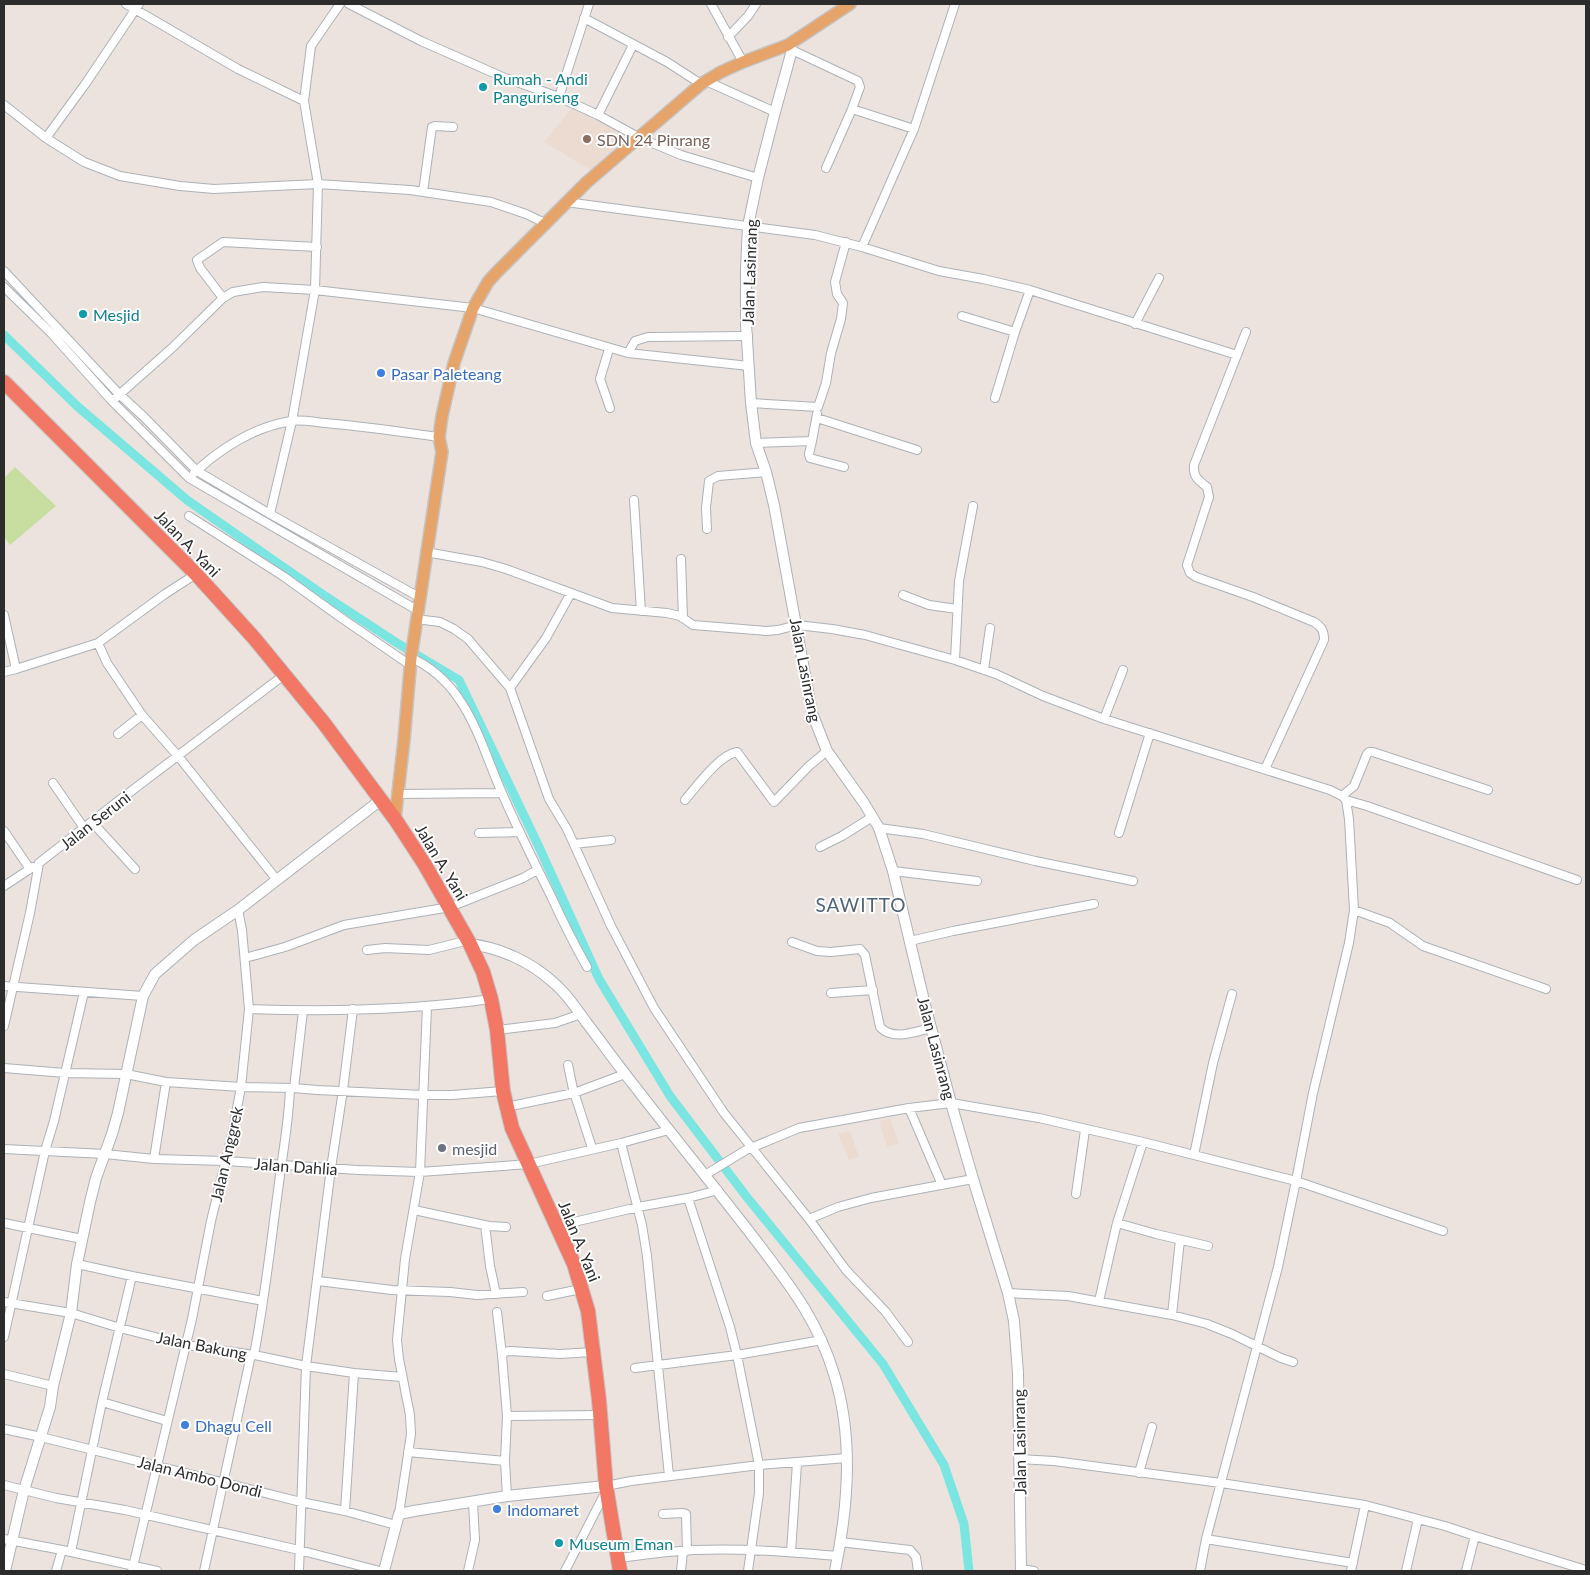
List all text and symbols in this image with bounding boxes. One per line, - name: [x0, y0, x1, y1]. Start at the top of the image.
- place label: Rumah - Andi Panguriseng: [493, 69, 588, 106]
- marker: Rumah - Andi Panguriseng: [477, 81, 489, 93]
- place label: SDN 24 Pinrang: [597, 130, 710, 149]
- marker: SDN 24 Pinrang: [581, 133, 593, 145]
- street label: Jalan Lasinrang: [738, 219, 760, 325]
- place label: Mesjid: [93, 305, 140, 324]
- marker: Mesjid: [77, 308, 89, 320]
- place label: Pasar Paleteang: [391, 364, 502, 383]
- marker: Pasar Paleteang: [375, 367, 387, 379]
- street label: Jalan A. Yani: [151, 506, 225, 580]
- street label: Jalan Lasinrang: [787, 616, 825, 724]
- street label: Jalan Seruni: [56, 787, 134, 853]
- street label: Jalan A. Yani: [412, 820, 472, 904]
- district label: SAWITTO: [815, 893, 907, 916]
- street label: Jalan Lasinrang: [914, 994, 960, 1102]
- street label: Jalan Anggrek: [206, 1104, 246, 1203]
- place label: mesjid: [452, 1139, 497, 1158]
- marker: mesjid: [436, 1142, 448, 1154]
- street label: Jalan Dahlia: [254, 1154, 338, 1178]
- street label: Jalan A. Yani: [555, 1198, 605, 1284]
- street label: Jalan Bakung: [155, 1327, 249, 1363]
- street label: Jalan Lasinrang: [1009, 1389, 1029, 1495]
- place label: Dhagu Cell: [195, 1416, 272, 1435]
- marker: Dhagu Cell: [179, 1419, 191, 1431]
- street label: Jalan Ambo Dondi: [136, 1451, 264, 1501]
- place label: Indomaret: [507, 1500, 579, 1519]
- marker: Indomaret: [491, 1503, 503, 1515]
- place label: Museum Eman: [569, 1534, 673, 1553]
- marker: Museum Eman: [553, 1537, 565, 1549]

